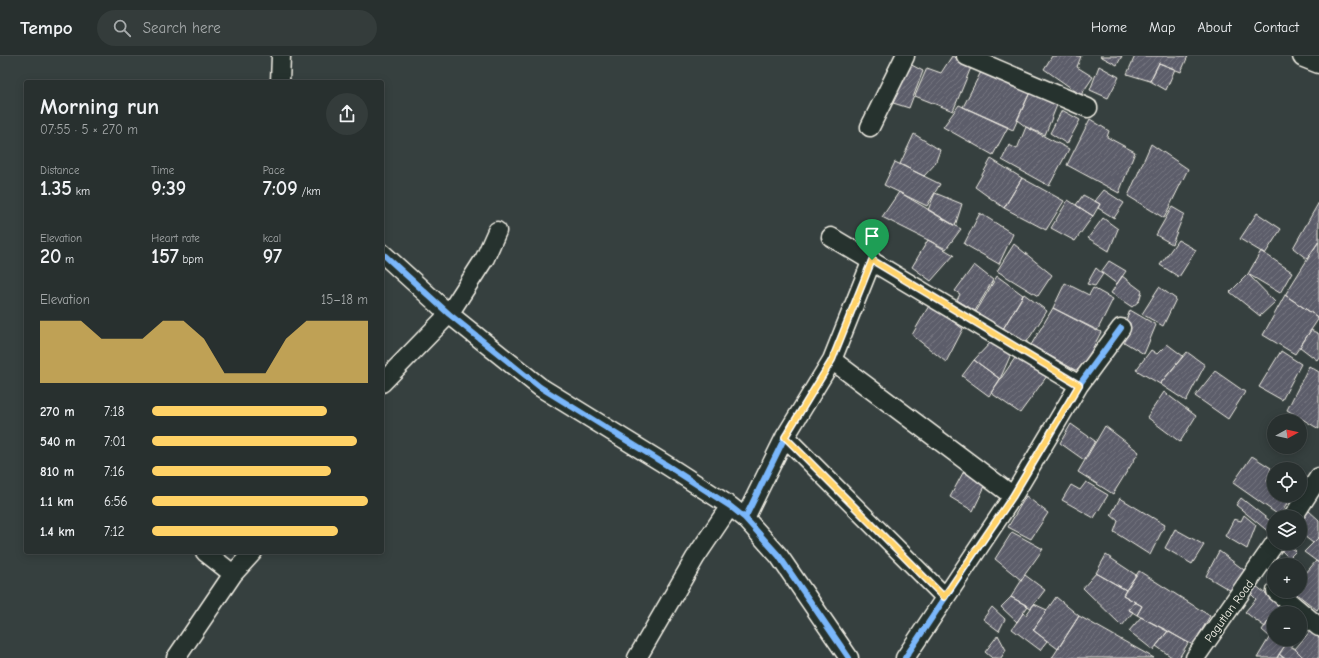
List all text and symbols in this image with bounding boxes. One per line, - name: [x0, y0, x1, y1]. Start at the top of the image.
- search box: [97, 10, 377, 46]
- text: Tempo: [20, 17, 73, 39]
- icon: search: [111, 17, 133, 39]
- text: Search here: [143, 19, 221, 37]
- text: Home: [1091, 19, 1127, 36]
- text: Map: [1149, 19, 1175, 36]
- text: About: [1197, 19, 1232, 36]
- text: Contact: [1254, 19, 1299, 36]
- button: share: [326, 93, 368, 135]
- text: Morning run: [40, 94, 159, 120]
- text: 07:55 · 5 × 270 m: [40, 122, 138, 137]
- text: Distance: [40, 164, 79, 177]
- text: Time: [151, 164, 174, 177]
- text: Pace: [263, 164, 285, 177]
- text: 1.35: [40, 177, 72, 200]
- text: 9:39: [151, 177, 186, 200]
- text: 7:09: [263, 177, 298, 200]
- text: km: [72, 185, 90, 198]
- text: /km: [298, 185, 321, 198]
- pin: [855, 219, 889, 260]
- icon: arrive: [861, 225, 883, 247]
- text: Elevation: [40, 232, 82, 245]
- text: Heart rate: [151, 232, 200, 245]
- text: kcal: [263, 232, 281, 245]
- text: 20: [40, 245, 61, 268]
- text: 157: [151, 245, 179, 268]
- text: 97: [263, 245, 282, 268]
- text: m: [61, 253, 74, 266]
- text: bpm: [179, 253, 203, 266]
- text: Elevation: [40, 292, 90, 307]
- text: 15–18 m: [321, 292, 368, 307]
- text: 270 m: [40, 404, 75, 419]
- text: 7:18: [104, 404, 124, 419]
- north arrow: [1267, 414, 1307, 454]
- map controls: [1267, 414, 1307, 646]
- text: 540 m: [40, 434, 75, 449]
- text: 7:01: [104, 434, 126, 449]
- button: locate: [1267, 462, 1307, 502]
- text: 810 m: [40, 464, 74, 479]
- text: 7:16: [104, 464, 125, 479]
- text: 1.1 km: [40, 494, 74, 509]
- text: 6:56: [104, 494, 128, 509]
- button: layers: [1267, 510, 1307, 550]
- text: 1.4 km: [40, 524, 75, 539]
- text: 7:12: [104, 524, 124, 539]
- button: +: [1267, 558, 1307, 598]
- street label: Pagutlan Road: [1202, 577, 1256, 645]
- button: −: [1267, 606, 1307, 646]

